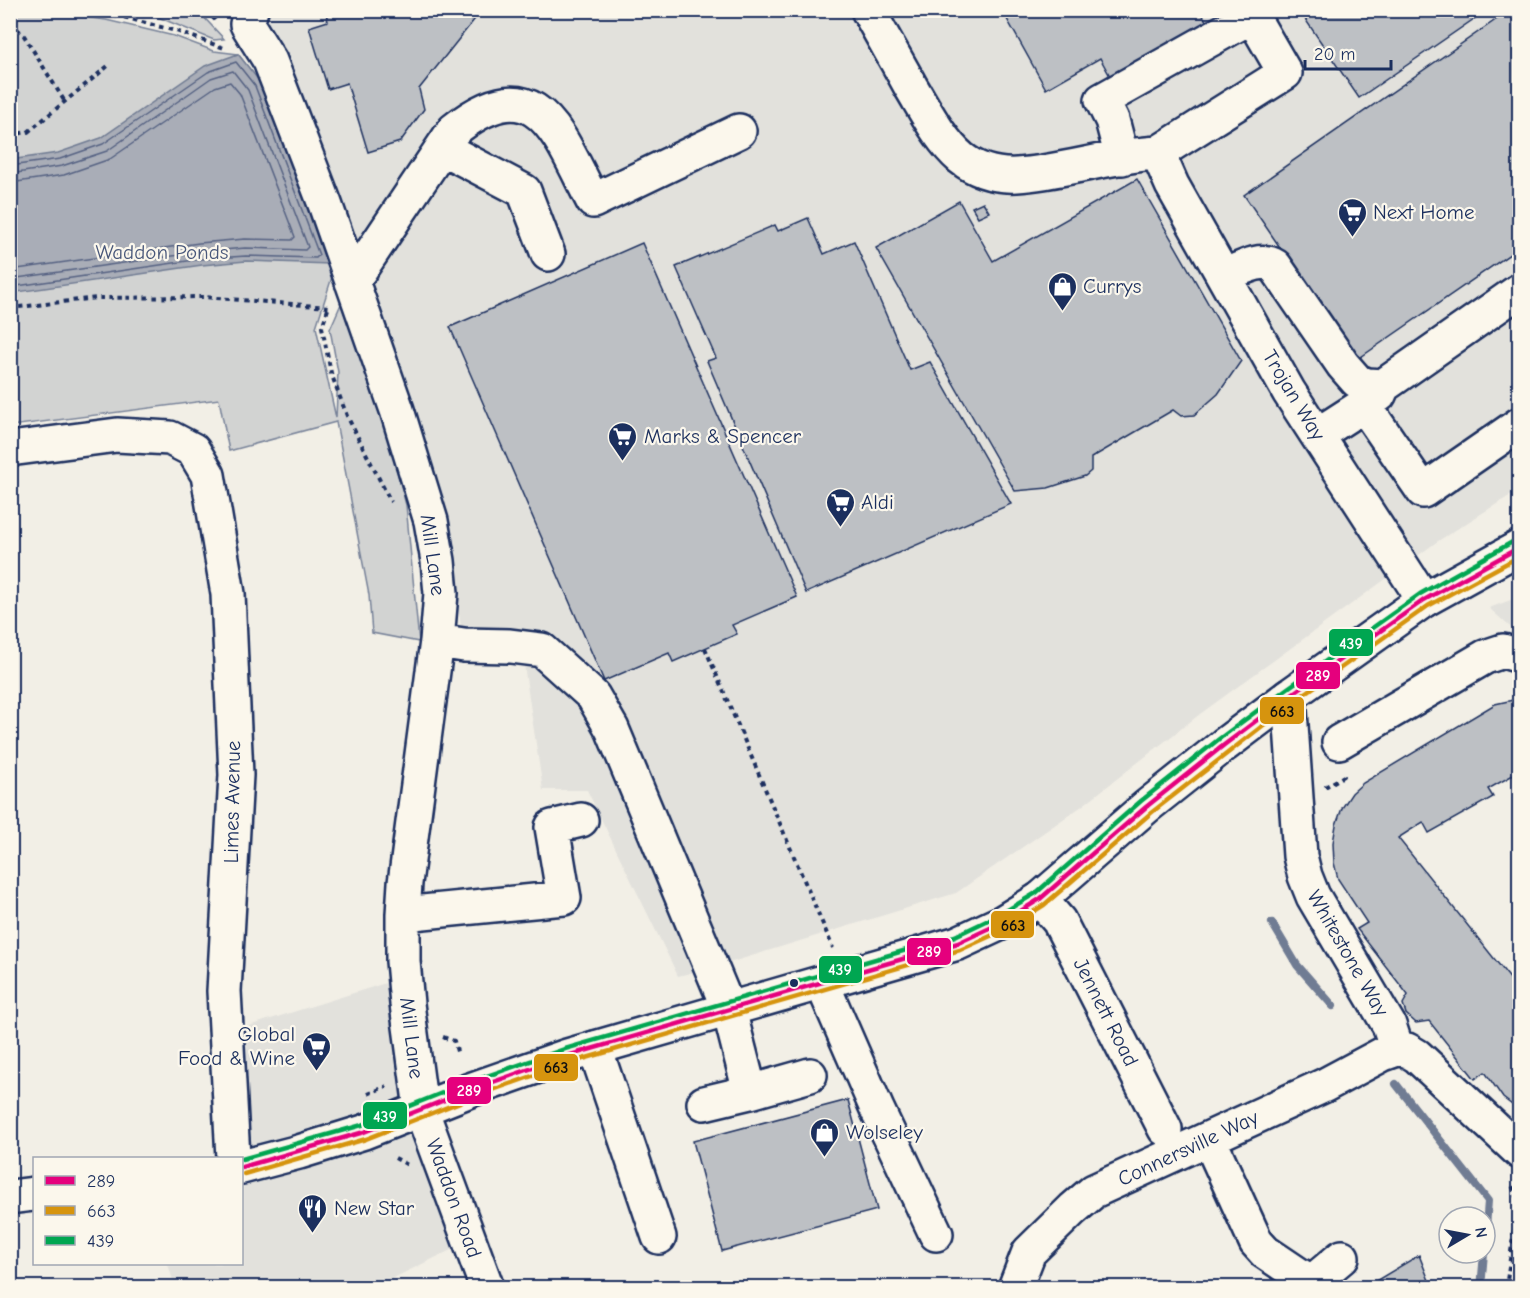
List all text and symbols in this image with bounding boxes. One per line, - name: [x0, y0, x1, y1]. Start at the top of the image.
- scale bar: [1305, 33, 1390, 71]
- text: 20 m: [1314, 44, 1355, 65]
- supermarket icon: Next Home: [1336, 196, 1368, 238]
- place label: Next Home: [1373, 200, 1474, 224]
- park label: Waddon Ponds: [95, 240, 229, 264]
- shop icon: Currys: [1046, 270, 1078, 312]
- place label: Currys: [1083, 274, 1141, 298]
- street label: Trojan Way: [1258, 345, 1331, 445]
- supermarket icon: Marks & Spencer: [607, 420, 639, 462]
- place label: Marks & Spencer: [644, 424, 802, 448]
- supermarket icon: Aldi: [824, 486, 856, 528]
- place label: Aldi: [861, 490, 894, 514]
- street label: Mill Lane: [415, 513, 451, 597]
- line badge: 439: [1328, 628, 1374, 657]
- text: 439: [1339, 635, 1363, 653]
- line badge: 289: [1295, 661, 1341, 690]
- text: 289: [1306, 667, 1330, 685]
- line badge: 663: [1259, 696, 1305, 725]
- text: 663: [1270, 703, 1294, 721]
- street label: Limes Avenue: [219, 740, 245, 864]
- street label: Whitestone Way: [1302, 886, 1394, 1021]
- line badge: 663: [990, 910, 1035, 939]
- text: 663: [1001, 917, 1025, 935]
- line badge: 289: [906, 937, 952, 966]
- text: 289: [917, 943, 941, 961]
- street label: Jennett Road: [1068, 954, 1144, 1070]
- line badge: 439: [818, 955, 863, 984]
- text: 439: [828, 961, 852, 979]
- unlabelled marker: [788, 977, 800, 989]
- street label: Mill Lane: [395, 996, 429, 1080]
- place label: Global Food & Wine: [178, 1022, 295, 1070]
- supermarket icon: Global Food & Wine: [300, 1030, 332, 1072]
- line badge: 663: [533, 1053, 579, 1082]
- text: 663: [544, 1059, 568, 1077]
- line badge: 289: [446, 1076, 492, 1105]
- text: 289: [457, 1082, 481, 1100]
- line badge: 439: [362, 1101, 408, 1130]
- street label: Connersville Way: [1114, 1105, 1263, 1191]
- text: 439: [373, 1108, 397, 1126]
- shop icon: Wolseley: [809, 1116, 841, 1158]
- place label: Wolseley: [846, 1120, 923, 1144]
- street label: Waddon Road: [421, 1135, 487, 1261]
- legend: [33, 1157, 243, 1265]
- text: 289: [87, 1171, 115, 1192]
- restaurant icon: New Star: [297, 1192, 329, 1234]
- place label: New Star: [334, 1196, 415, 1220]
- text: 663: [87, 1201, 116, 1222]
- north arrow: [1437, 1205, 1497, 1265]
- text: N: [1471, 1226, 1491, 1239]
- text: 439: [87, 1231, 114, 1252]

